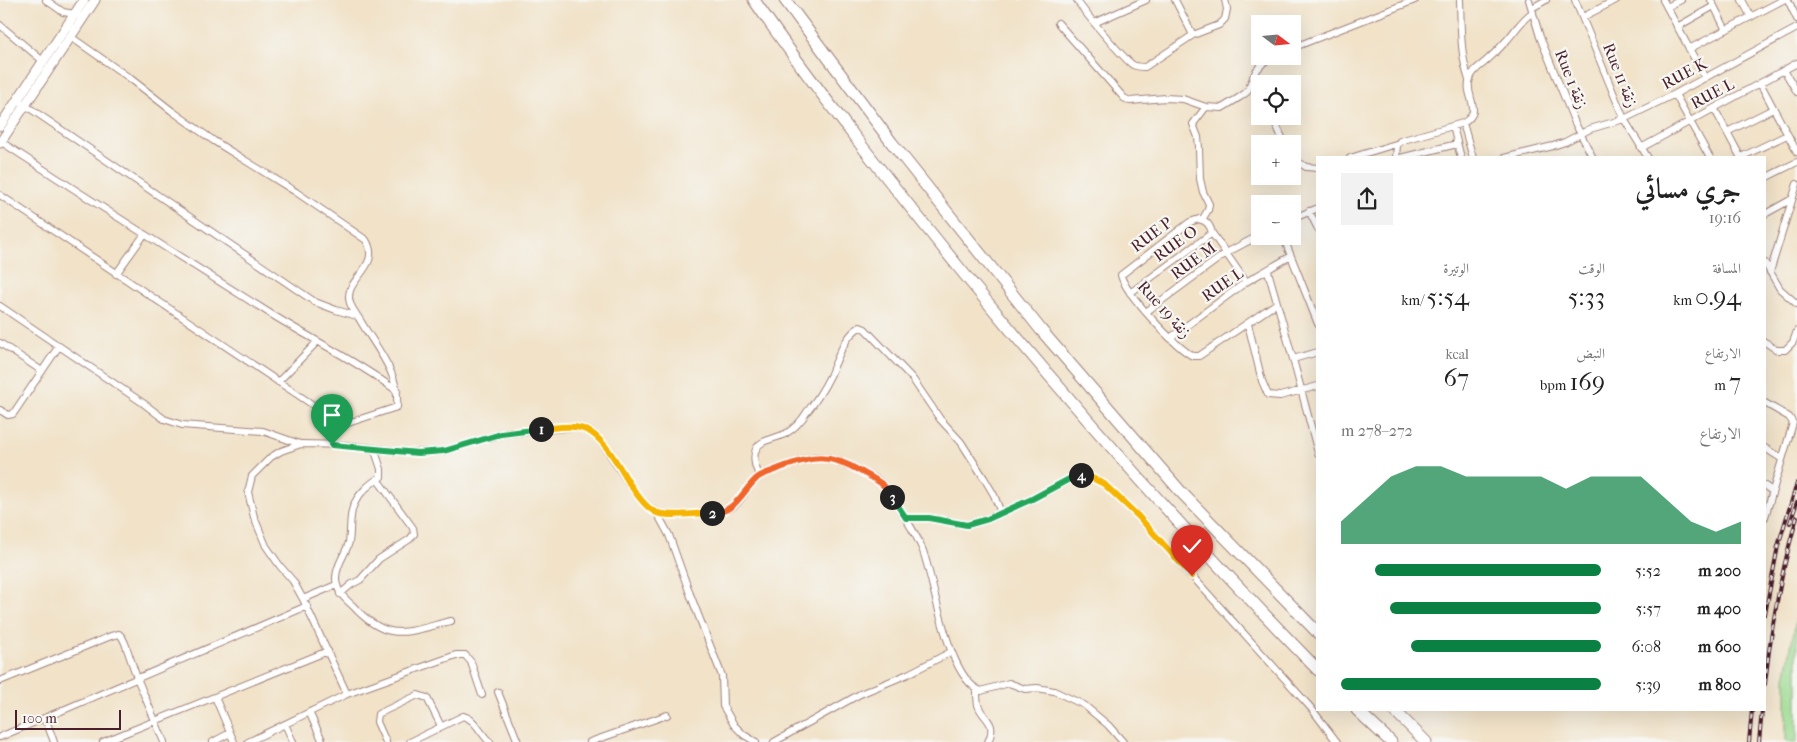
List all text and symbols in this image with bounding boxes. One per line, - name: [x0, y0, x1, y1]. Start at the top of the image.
- north arrow: [1251, 15, 1301, 65]
- map controls: [1251, 15, 1301, 245]
- street label: Rue 11 زنقة: [1599, 40, 1642, 110]
- street label: Rue 1 زنقة: [1551, 47, 1592, 112]
- street label: RUE K: [1658, 53, 1711, 93]
- street label: RUE L: [1687, 74, 1737, 113]
- button: locate: [1251, 75, 1301, 125]
- button: +: [1251, 135, 1301, 185]
- text: جري مسائي: [1635, 172, 1741, 205]
- button: share: [1341, 173, 1393, 225]
- button: −: [1251, 195, 1301, 245]
- text: 19:16: [1709, 208, 1741, 227]
- street label: RUE P: [1127, 213, 1176, 256]
- street label: RUE O: [1150, 221, 1201, 266]
- street label: RUE M: [1167, 237, 1220, 283]
- text: الوتيرة: [1443, 260, 1469, 277]
- text: الوقت: [1578, 260, 1605, 277]
- text: المسافة: [1712, 260, 1741, 277]
- street label: RUE L: [1198, 263, 1247, 305]
- street label: Rue 19 زنقة: [1134, 277, 1195, 342]
- text: 5:54: [1427, 282, 1469, 311]
- text: 5:33: [1568, 282, 1605, 311]
- text: 0.94: [1695, 282, 1741, 311]
- text: /km: [1401, 292, 1427, 309]
- text: km: [1673, 292, 1695, 309]
- text: النبض: [1576, 345, 1605, 362]
- text: الارتفاع: [1705, 345, 1741, 362]
- text: kcal: [1445, 346, 1469, 363]
- text: 67: [1444, 363, 1469, 392]
- text: 169: [1570, 367, 1605, 396]
- text: 7: [1729, 367, 1741, 396]
- text: bpm: [1540, 377, 1570, 394]
- text: m: [1714, 377, 1729, 394]
- pin: [311, 394, 353, 445]
- icon: arrive: [318, 401, 346, 429]
- pin: 1: [528, 416, 554, 442]
- text: 1: [539, 421, 544, 438]
- text: 272–278 m: [1341, 421, 1413, 440]
- text: الارتفاع: [1699, 424, 1741, 443]
- pin: 4: [1068, 462, 1094, 488]
- text: 4: [1077, 467, 1086, 484]
- pin: 3: [880, 484, 904, 510]
- text: 3: [890, 489, 895, 506]
- pin: 2: [700, 500, 724, 526]
- text: 2: [709, 505, 716, 522]
- pin: [1171, 525, 1213, 576]
- icon: check: [1178, 532, 1206, 560]
- text: 5:52: [1635, 561, 1661, 580]
- text: 200 m: [1698, 561, 1741, 580]
- text: 5:57: [1636, 599, 1661, 618]
- text: 400 m: [1697, 599, 1741, 618]
- text: 6:08: [1632, 637, 1661, 656]
- text: 600 m: [1698, 637, 1741, 656]
- text: 5:39: [1635, 675, 1661, 694]
- text: 800 m: [1699, 675, 1741, 694]
- scale bar: [15, 707, 121, 730]
- text: 100 m: [22, 710, 57, 727]

